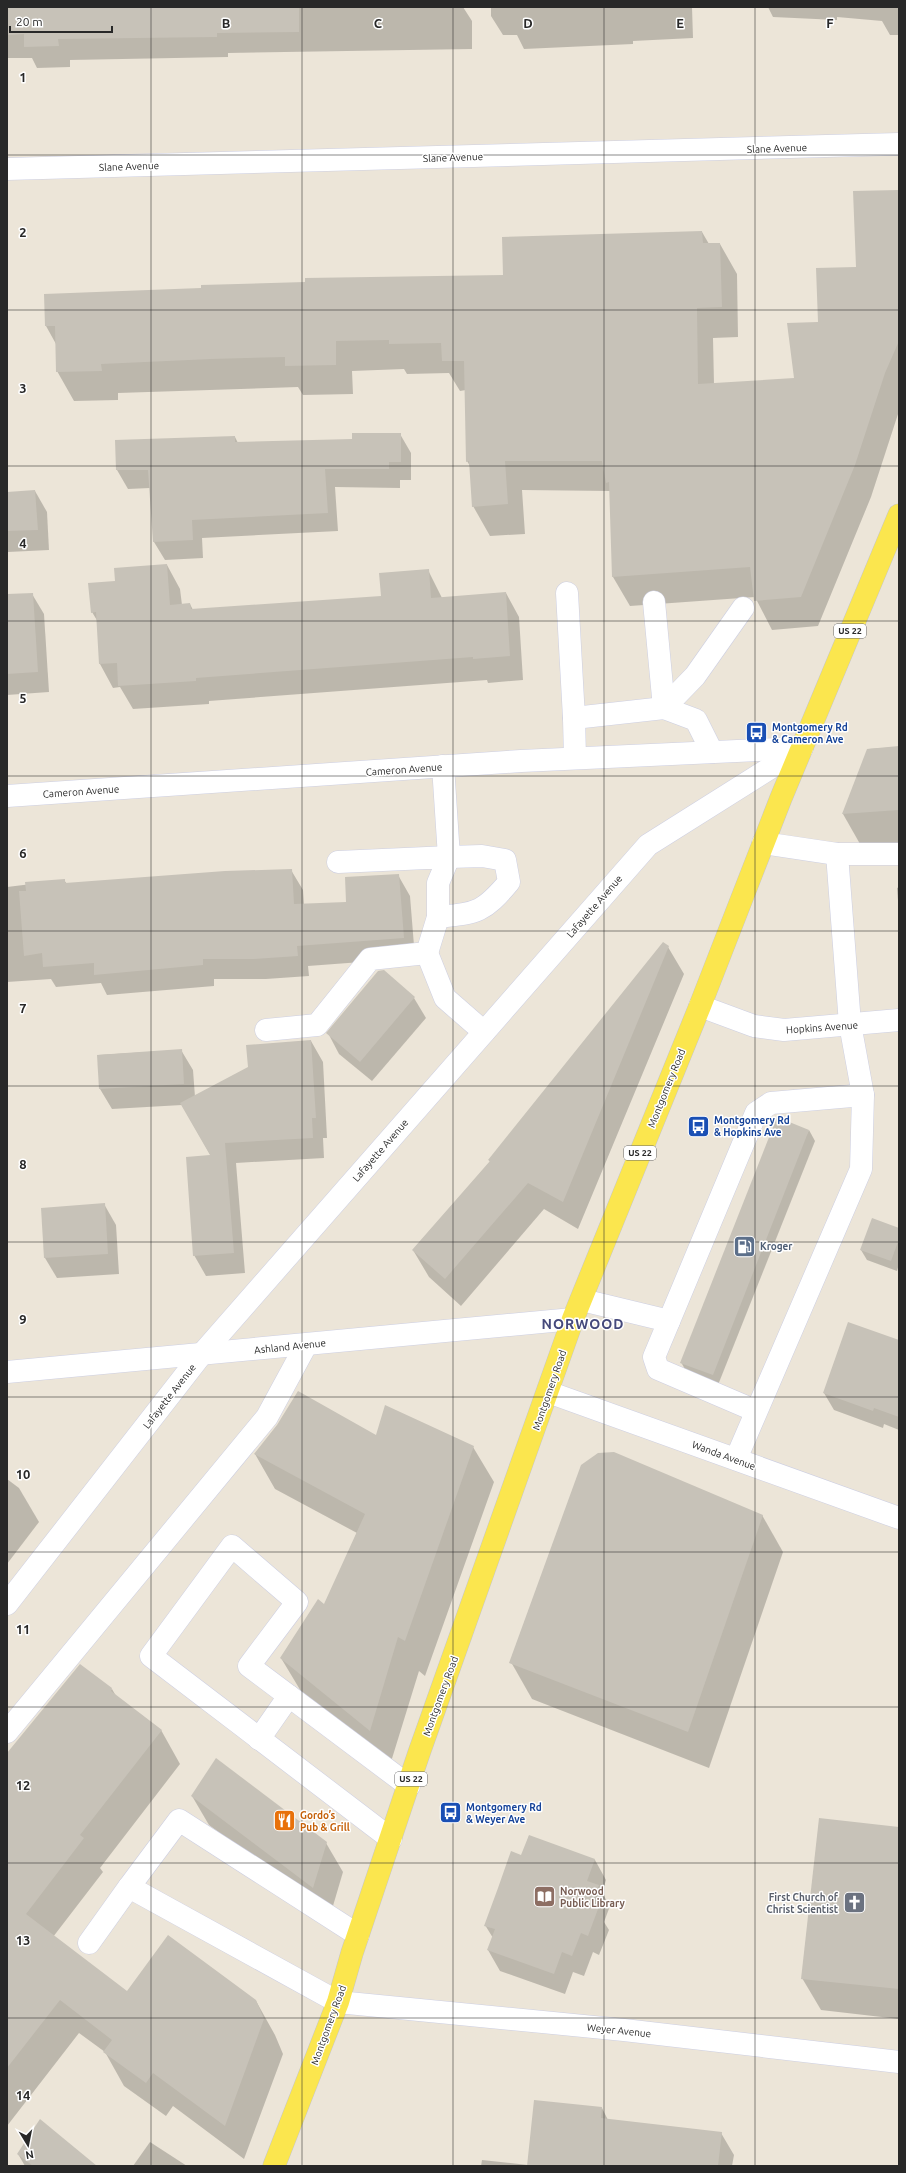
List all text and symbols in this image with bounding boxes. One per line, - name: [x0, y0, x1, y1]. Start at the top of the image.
- scale bar: [10, 8, 112, 34]
- text: 20 m: [16, 15, 43, 28]
- text: B: [222, 16, 231, 30]
- text: C: [374, 16, 383, 30]
- text: D: [523, 16, 533, 30]
- text: E: [676, 16, 684, 30]
- text: F: [826, 16, 834, 30]
- text: 1: [19, 70, 27, 84]
- street label: Slane Avenue: [747, 142, 807, 155]
- street label: Slane Avenue: [423, 151, 483, 164]
- street label: Slane Avenue: [99, 160, 159, 173]
- text: 2: [19, 225, 27, 239]
- text: 3: [19, 381, 27, 395]
- text: 4: [19, 536, 27, 550]
- road number: US 22: [834, 624, 866, 638]
- text: 5: [19, 691, 27, 705]
- bus stop icon: Montgomery Rd & Cameron Ave: [743, 720, 769, 746]
- place label: Montgomery Rd & Cameron Ave: [772, 722, 848, 745]
- street label: Cameron Avenue: [365, 761, 443, 778]
- street label: Cameron Avenue: [42, 783, 120, 800]
- text: 6: [19, 846, 27, 860]
- street label: Lafayette Avenue: [564, 873, 624, 940]
- text: 7: [19, 1001, 27, 1015]
- street label: Hopkins Avenue: [786, 1019, 858, 1036]
- street label: Montgomery Road: [646, 1047, 687, 1129]
- bus stop icon: Montgomery Rd & Hopkins Ave: [686, 1113, 712, 1139]
- place label: Montgomery Rd & Hopkins Ave: [714, 1115, 790, 1138]
- street label: Lafayette Avenue: [350, 1117, 410, 1184]
- road number: US 22: [624, 1146, 656, 1160]
- text: 8: [19, 1157, 27, 1171]
- fuel station icon: Kroger: [732, 1233, 758, 1259]
- place label: Kroger: [760, 1241, 793, 1252]
- text: 9: [19, 1312, 27, 1326]
- district label: NORWOOD: [542, 1316, 624, 1332]
- street label: Ashland Avenue: [254, 1337, 326, 1356]
- street label: Montgomery Road: [531, 1348, 568, 1432]
- street label: Lafayette Avenue: [141, 1362, 198, 1431]
- street label: Wanda Avenue: [691, 1439, 757, 1472]
- text: 10: [16, 1467, 30, 1481]
- text: 11: [16, 1622, 30, 1636]
- street label: Montgomery Road: [421, 1655, 460, 1738]
- road number: US 22: [395, 1772, 427, 1786]
- text: 12: [16, 1778, 30, 1792]
- bus stop icon: Montgomery Rd & Weyer Ave: [437, 1800, 463, 1826]
- place label: Montgomery Rd & Weyer Ave: [466, 1802, 542, 1825]
- restaurant icon: Gordo’s Pub & Grill: [271, 1808, 297, 1834]
- place label: Gordo’s Pub & Grill: [300, 1810, 350, 1833]
- library icon: Norwood Public Library: [531, 1884, 557, 1910]
- place label: Norwood Public Library: [560, 1886, 625, 1909]
- church icon: First Church of Christ Scientist: [841, 1890, 867, 1916]
- place label: First Church of Christ Scientist: [766, 1892, 839, 1915]
- text: 13: [16, 1933, 30, 1947]
- street label: Montgomery Road: [309, 1984, 348, 2067]
- street label: Weyer Avenue: [586, 2022, 652, 2039]
- text: 14: [16, 2088, 30, 2102]
- north arrow: [8, 2125, 48, 2165]
- text: N: [25, 2148, 35, 2161]

